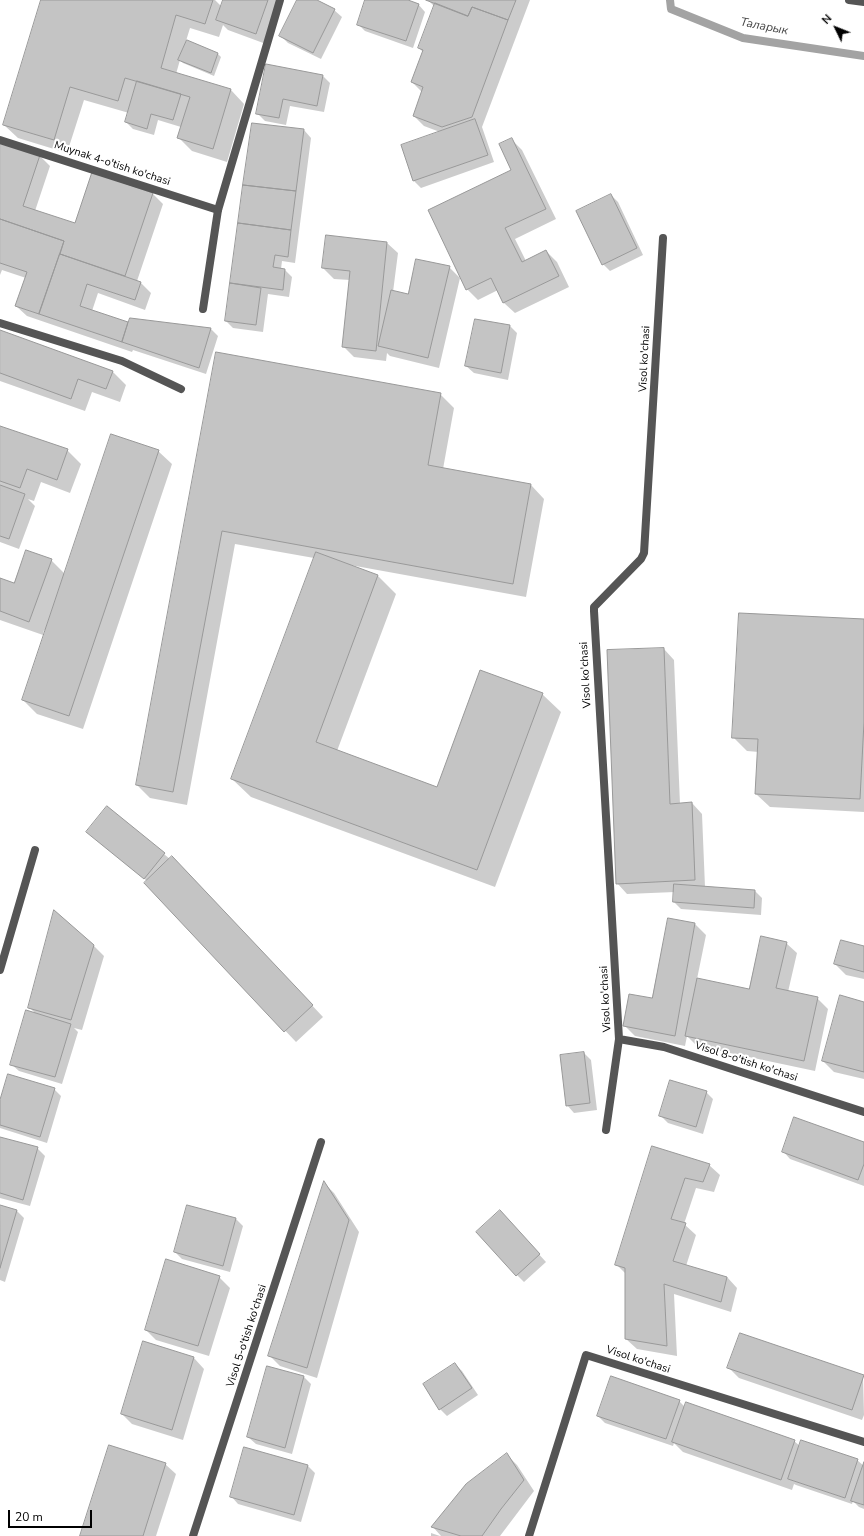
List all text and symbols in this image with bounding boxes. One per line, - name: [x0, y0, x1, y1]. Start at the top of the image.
- north arrow: [816, 8, 856, 48]
- text: N: [819, 11, 835, 28]
- water label: Таларык: [739, 15, 789, 39]
- street label: Muynak 4-o'tish ko'chasi: [52, 139, 172, 189]
- street label: Visol ko'chasi: [637, 325, 653, 393]
- street label: Visol ko'chasi: [578, 641, 594, 709]
- street label: Visol ko'chasi: [598, 965, 614, 1033]
- street label: Visol 8-o'tish ko'chasi: [693, 1039, 799, 1085]
- street label: Visol 5-o'tish ko'chasi: [224, 1283, 270, 1389]
- street label: Visol ko'chasi: [604, 1343, 672, 1377]
- scale bar: [10, 1502, 94, 1528]
- text: 20 m: [15, 1509, 43, 1525]

